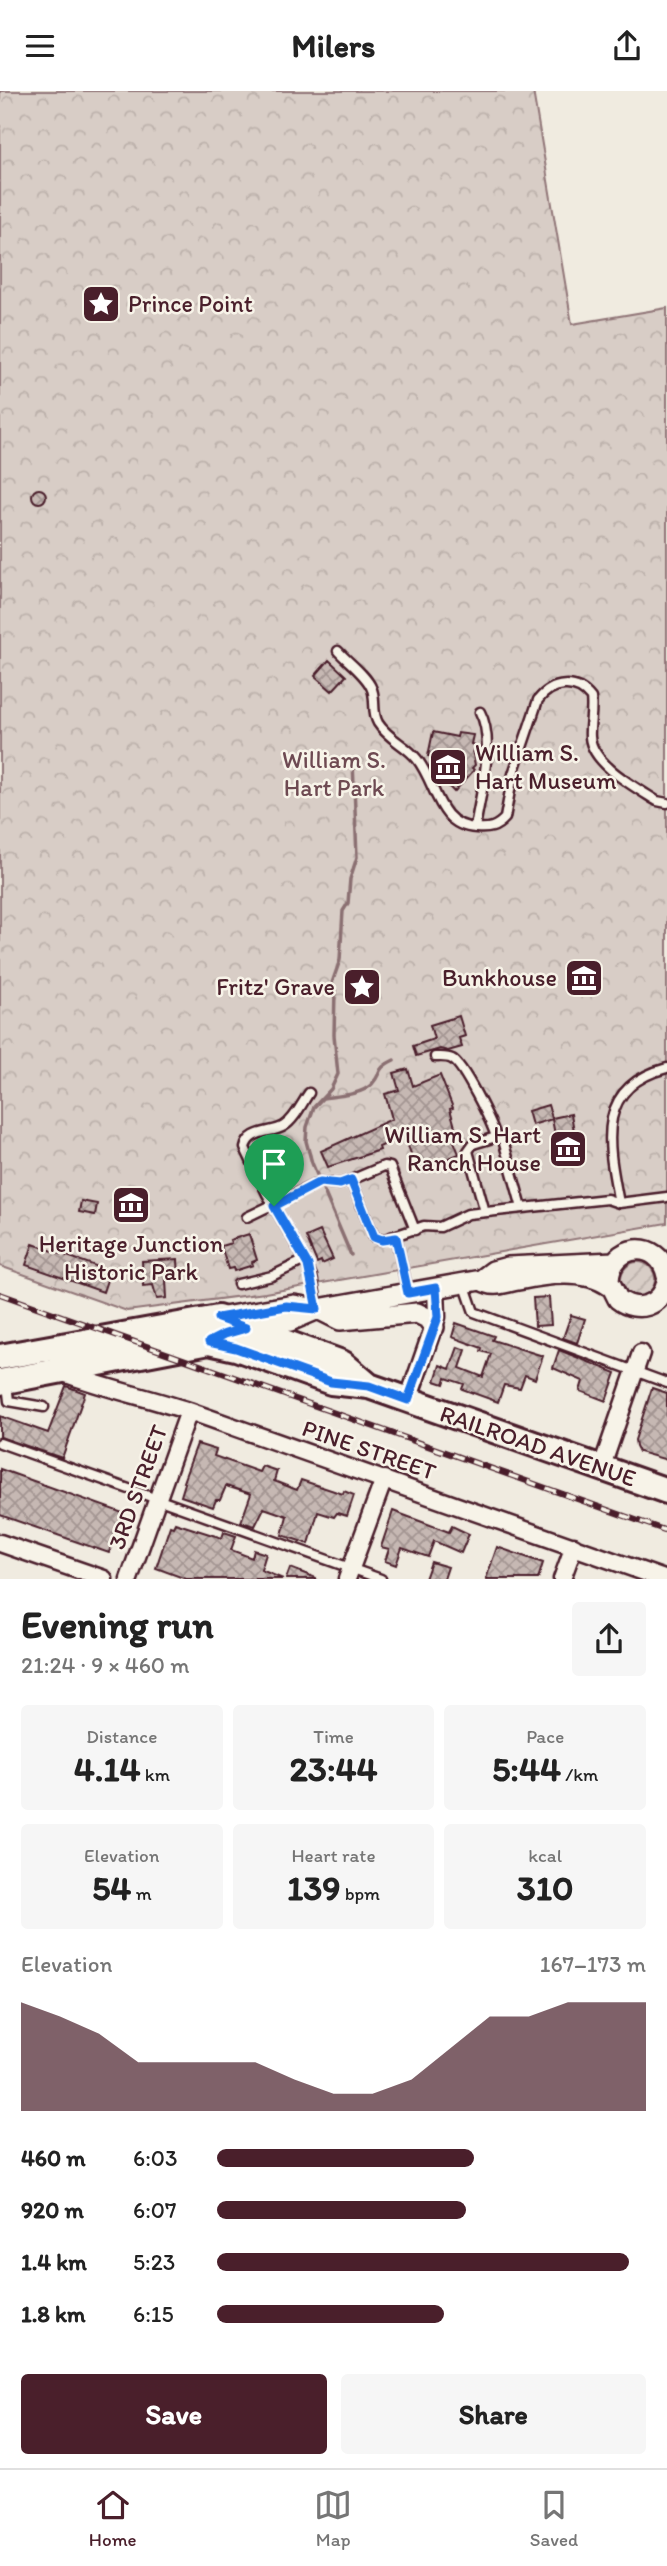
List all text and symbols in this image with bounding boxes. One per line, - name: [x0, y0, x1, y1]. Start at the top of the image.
- icon: menu: [21, 27, 59, 65]
- text: Milers: [291, 27, 376, 65]
- icon: share: [608, 27, 646, 65]
- place icon: Prince Point: [80, 283, 122, 325]
- place label: Prince Point: [128, 289, 253, 318]
- place label: William S. Hart Museum: [475, 738, 616, 795]
- park label: William S. Hart Park: [282, 745, 386, 802]
- museum icon: William S. Hart Museum: [427, 746, 469, 788]
- museum icon: Bunkhouse: [563, 957, 605, 999]
- place label: Bunkhouse: [442, 963, 557, 992]
- place icon: Fritz' Grave: [341, 966, 383, 1008]
- place label: Fritz' Grave: [216, 972, 335, 1001]
- place label: William S. Hart Ranch House: [384, 1120, 541, 1177]
- museum icon: William S. Hart Ranch House: [547, 1128, 589, 1170]
- pin: [244, 1134, 304, 1206]
- icon: arrive: [255, 1145, 293, 1183]
- museum icon: Heritage Junction Historic Park: [110, 1184, 152, 1226]
- place label: Heritage Junction Historic Park: [39, 1229, 224, 1286]
- street label: RAILROAD AVENUE: [436, 1398, 640, 1493]
- street label: PINE STREET: [298, 1413, 440, 1486]
- street label: 3RD STREET: [102, 1420, 174, 1553]
- text: Evening run: [21, 1602, 214, 1648]
- button: share: [572, 1602, 646, 1676]
- text: 21:24 · 9 × 460 m: [21, 1651, 190, 1679]
- text: Distance: [86, 1725, 157, 1748]
- text: Time: [313, 1725, 354, 1748]
- text: Pace: [526, 1725, 564, 1748]
- text: 4.14: [74, 1748, 141, 1790]
- text: 23:44: [289, 1748, 378, 1790]
- text: 5:44: [492, 1748, 561, 1790]
- text: km: [141, 1763, 170, 1786]
- text: /km: [561, 1763, 598, 1786]
- text: Elevation: [84, 1844, 160, 1867]
- text: Heart rate: [291, 1844, 376, 1867]
- text: kcal: [528, 1844, 562, 1867]
- text: 54: [92, 1867, 131, 1909]
- text: 139: [287, 1867, 341, 1909]
- text: 310: [517, 1867, 574, 1909]
- text: m: [131, 1882, 152, 1905]
- text: bpm: [341, 1882, 380, 1905]
- text: Elevation: [21, 1950, 112, 1978]
- text: 167–173 m: [540, 1950, 646, 1978]
- text: 460 m: [21, 2144, 86, 2172]
- text: 6:03: [133, 2144, 178, 2172]
- text: 920 m: [21, 2196, 84, 2224]
- text: 6:07: [133, 2196, 176, 2224]
- text: 1.4 km: [21, 2248, 87, 2276]
- text: 5:23: [133, 2248, 175, 2276]
- text: 1.8 km: [21, 2300, 86, 2328]
- text: 6:15: [133, 2300, 174, 2328]
- button: Save: [21, 2374, 327, 2454]
- button: Share: [341, 2374, 646, 2454]
- tab: Home: [89, 2486, 137, 2551]
- tab: Map: [314, 2486, 352, 2551]
- tab: Saved: [530, 2486, 578, 2551]

